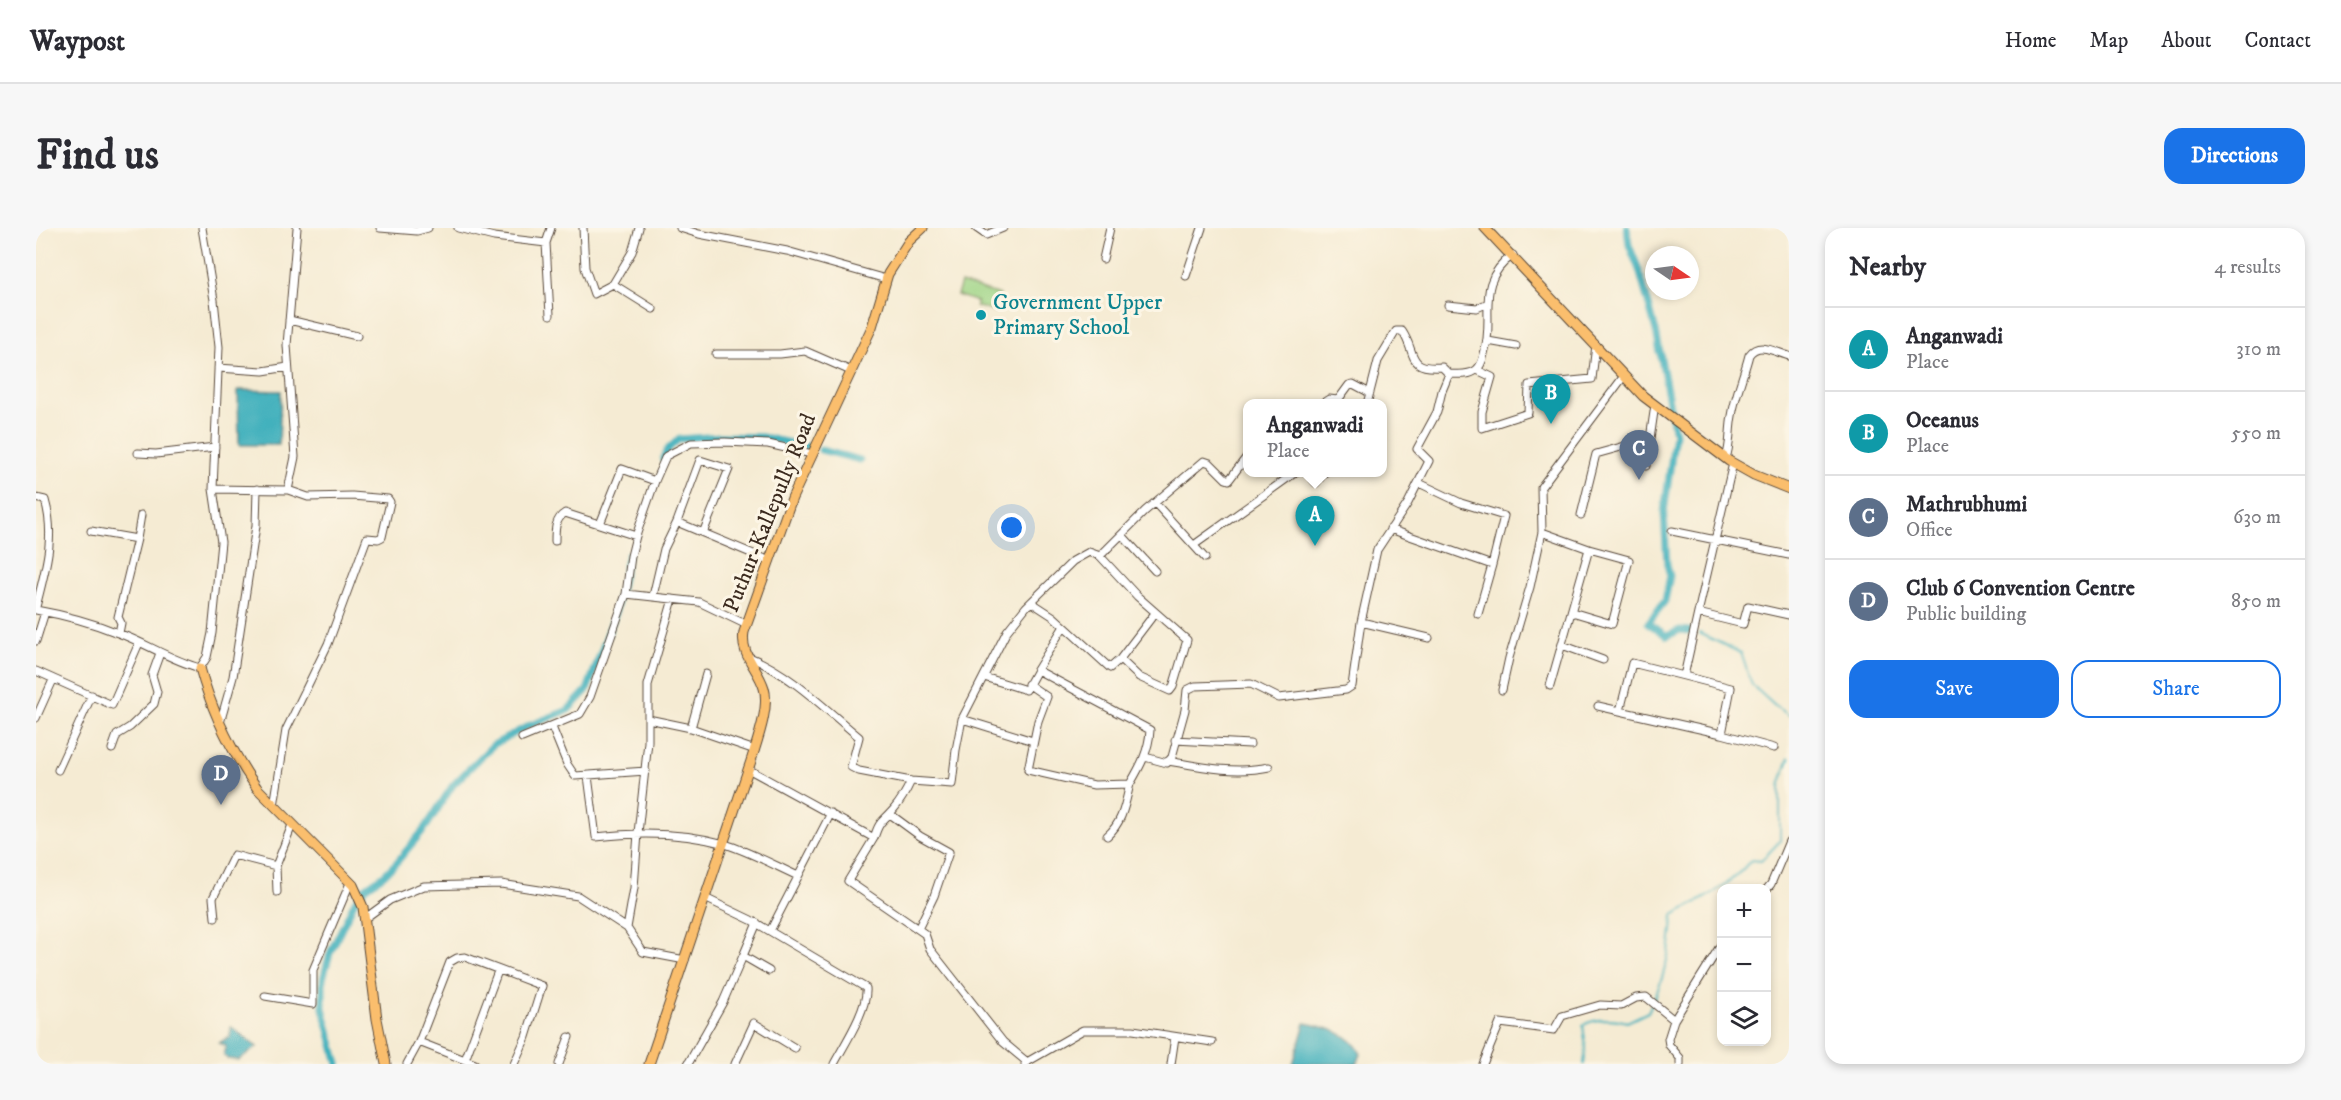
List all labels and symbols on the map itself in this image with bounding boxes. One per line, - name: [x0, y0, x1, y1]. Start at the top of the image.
- north arrow: [1645, 246, 1699, 300]
- place label: Government Upper Primary School: [993, 289, 1163, 341]
- marker: Government Upper Primary School: [974, 308, 988, 322]
- pin: B: [1532, 374, 1570, 424]
- street label: Puthur-Kallepully Road: [718, 410, 822, 616]
- pin: C: [1620, 430, 1658, 480]
- pin: A: [1296, 496, 1334, 546]
- your location: [997, 513, 1026, 542]
- pin: D: [202, 756, 240, 805]

